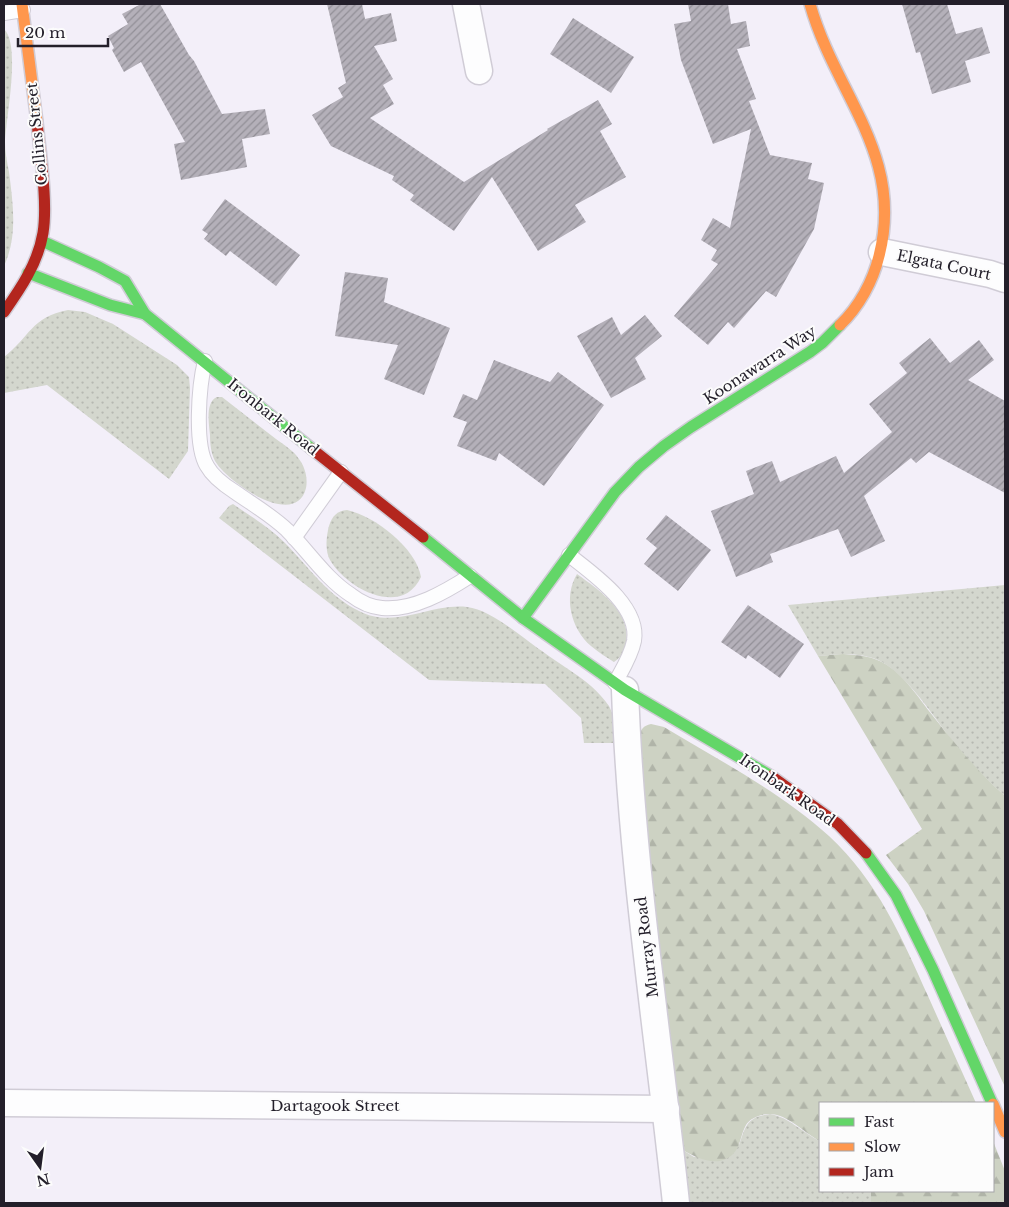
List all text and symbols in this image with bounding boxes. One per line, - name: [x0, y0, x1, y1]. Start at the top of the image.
- scale bar: [18, 15, 108, 47]
- text: 20 m: [25, 23, 65, 42]
- street label: Collins Street: [22, 81, 51, 186]
- street label: Elgata Court: [895, 245, 993, 284]
- street label: Koonawarra Way: [700, 321, 820, 408]
- street label: Ironbark Road: [224, 374, 323, 459]
- street label: Ironbark Road: [736, 750, 839, 829]
- street label: Murray Road: [631, 895, 662, 999]
- street label: Dartagook Street: [270, 1096, 400, 1115]
- legend: [819, 1102, 994, 1192]
- text: Fast: [864, 1112, 895, 1131]
- text: Slow: [864, 1137, 901, 1156]
- north arrow: [15, 1142, 65, 1192]
- text: Jam: [862, 1162, 894, 1181]
- text: N: [35, 1169, 52, 1190]

